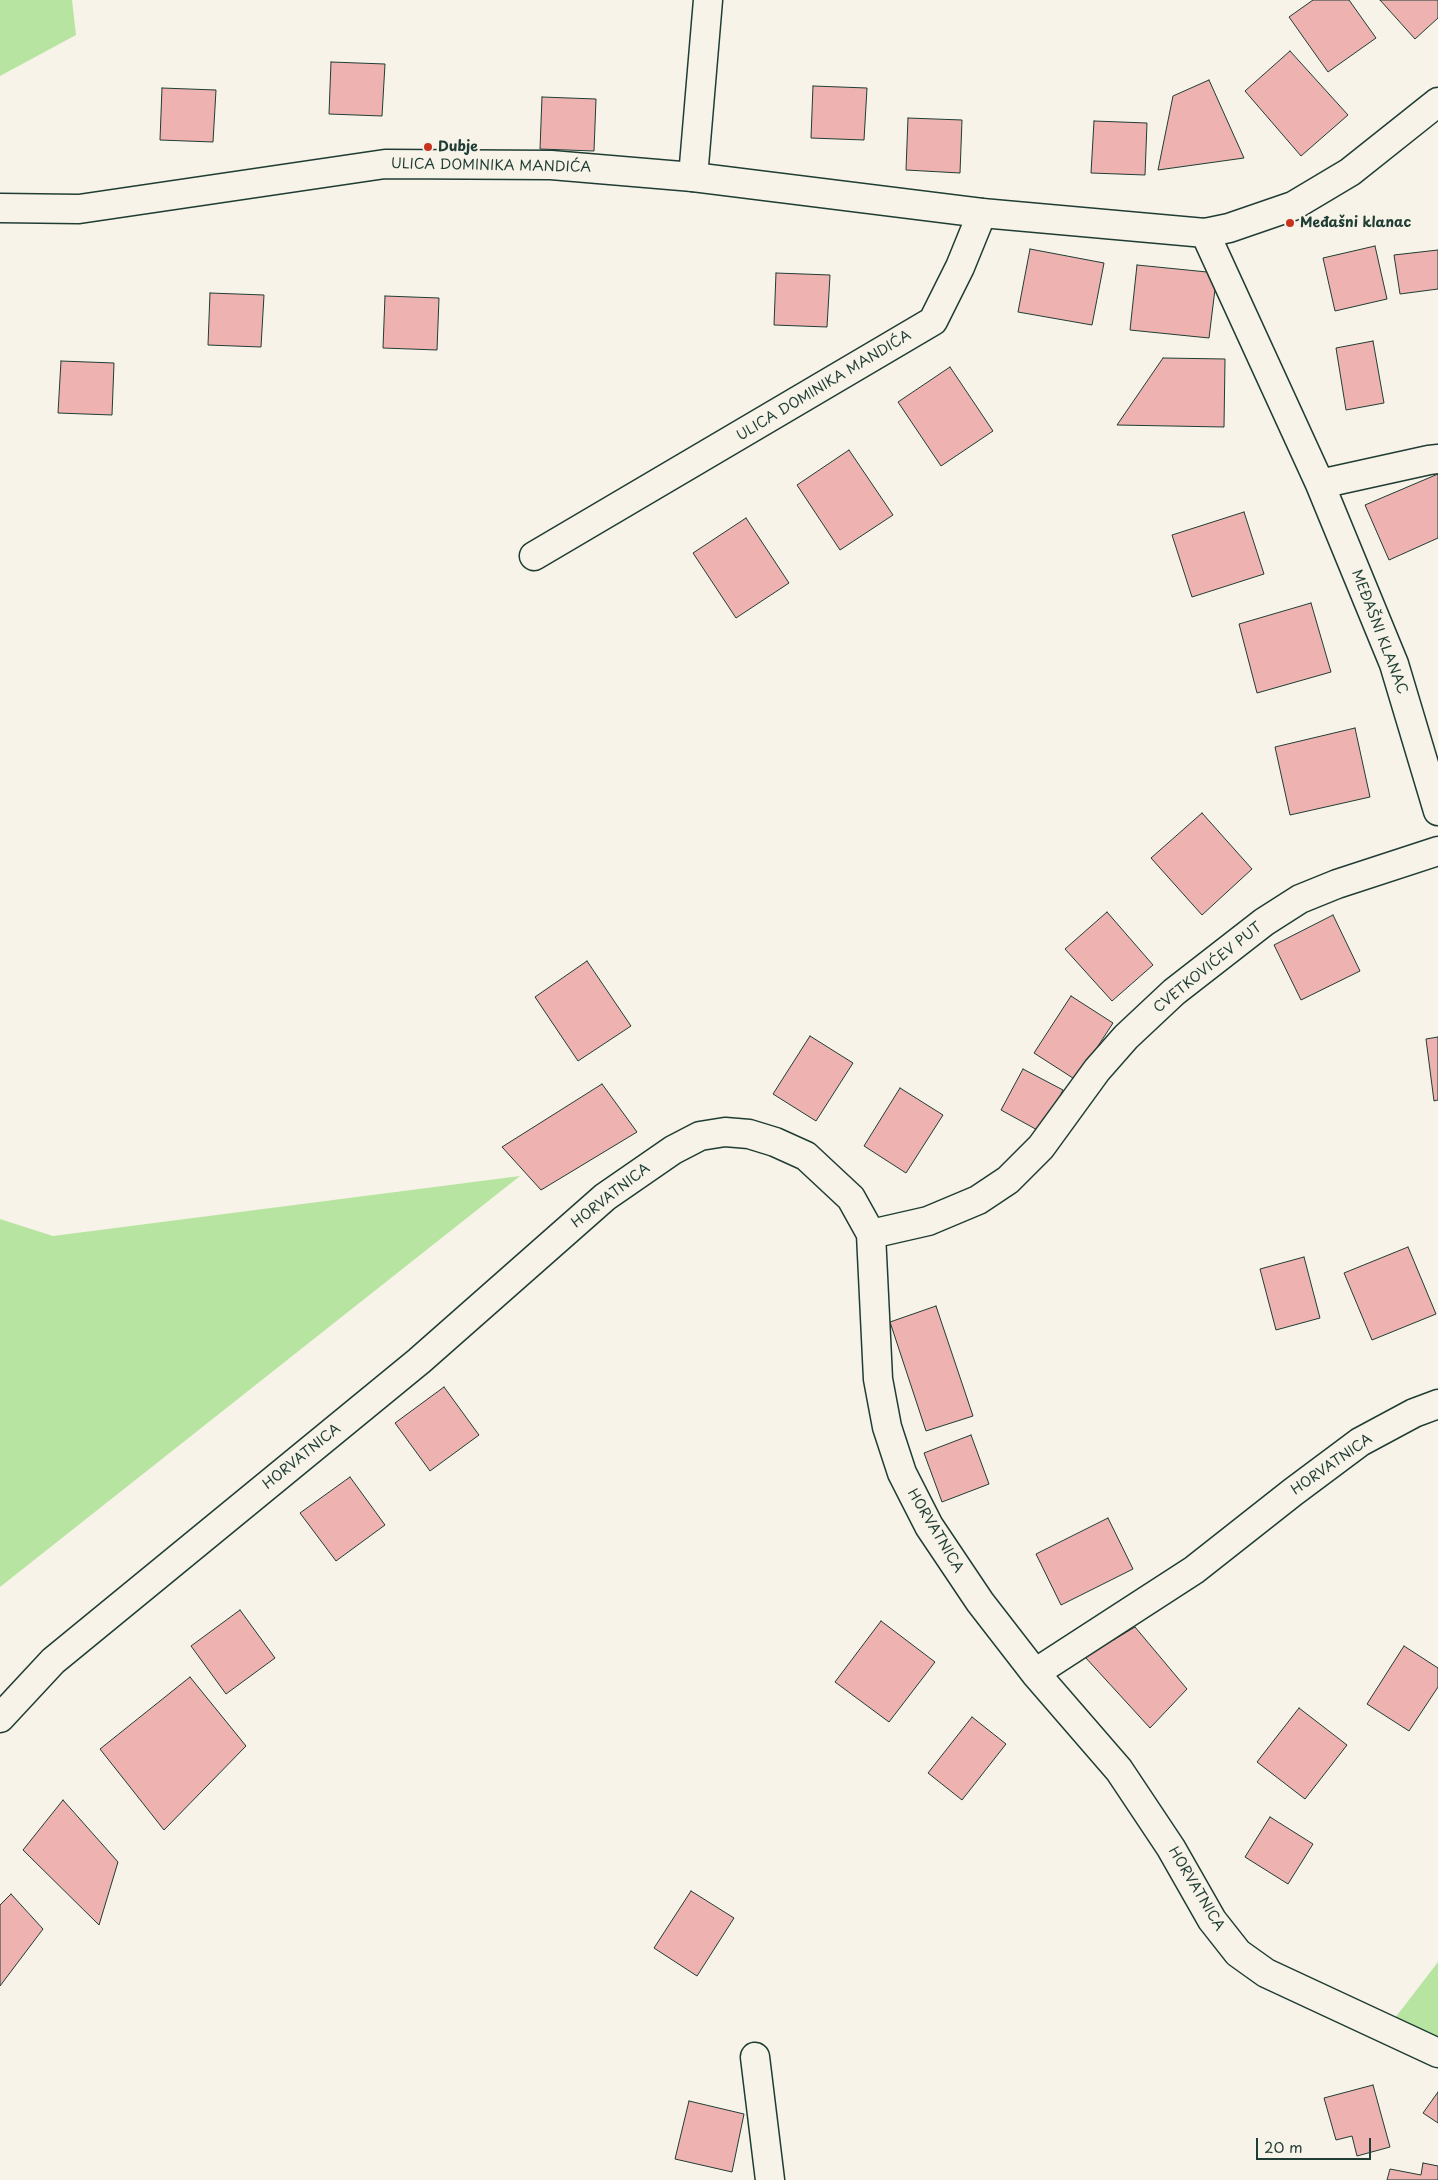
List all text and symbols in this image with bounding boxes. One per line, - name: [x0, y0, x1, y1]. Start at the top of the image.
- place label: Dubje: [438, 139, 478, 155]
- marker: Dubje: [422, 141, 434, 153]
- street label: ULICA DOMINIKA MANDIĆA: [391, 156, 591, 176]
- place label: Međašni klanac: [1300, 215, 1411, 231]
- marker: Međašni klanac: [1284, 217, 1296, 229]
- street label: ULICA DOMINIKA MANDIĆA: [734, 327, 914, 445]
- street label: MEĐAŠNI KLANAC: [1347, 567, 1411, 697]
- street label: CVETKOVIĆEV PUT: [1150, 919, 1266, 1017]
- street label: HORVATNICA: [568, 1160, 654, 1232]
- street label: HORVATNICA: [260, 1421, 344, 1493]
- street label: HORVATNICA: [1288, 1431, 1376, 1499]
- street label: HORVATNICA: [903, 1486, 967, 1576]
- street label: HORVATNICA: [1164, 1844, 1228, 1934]
- scale bar: [1258, 2128, 1373, 2160]
- text: 20 m: [1264, 2135, 1303, 2158]

